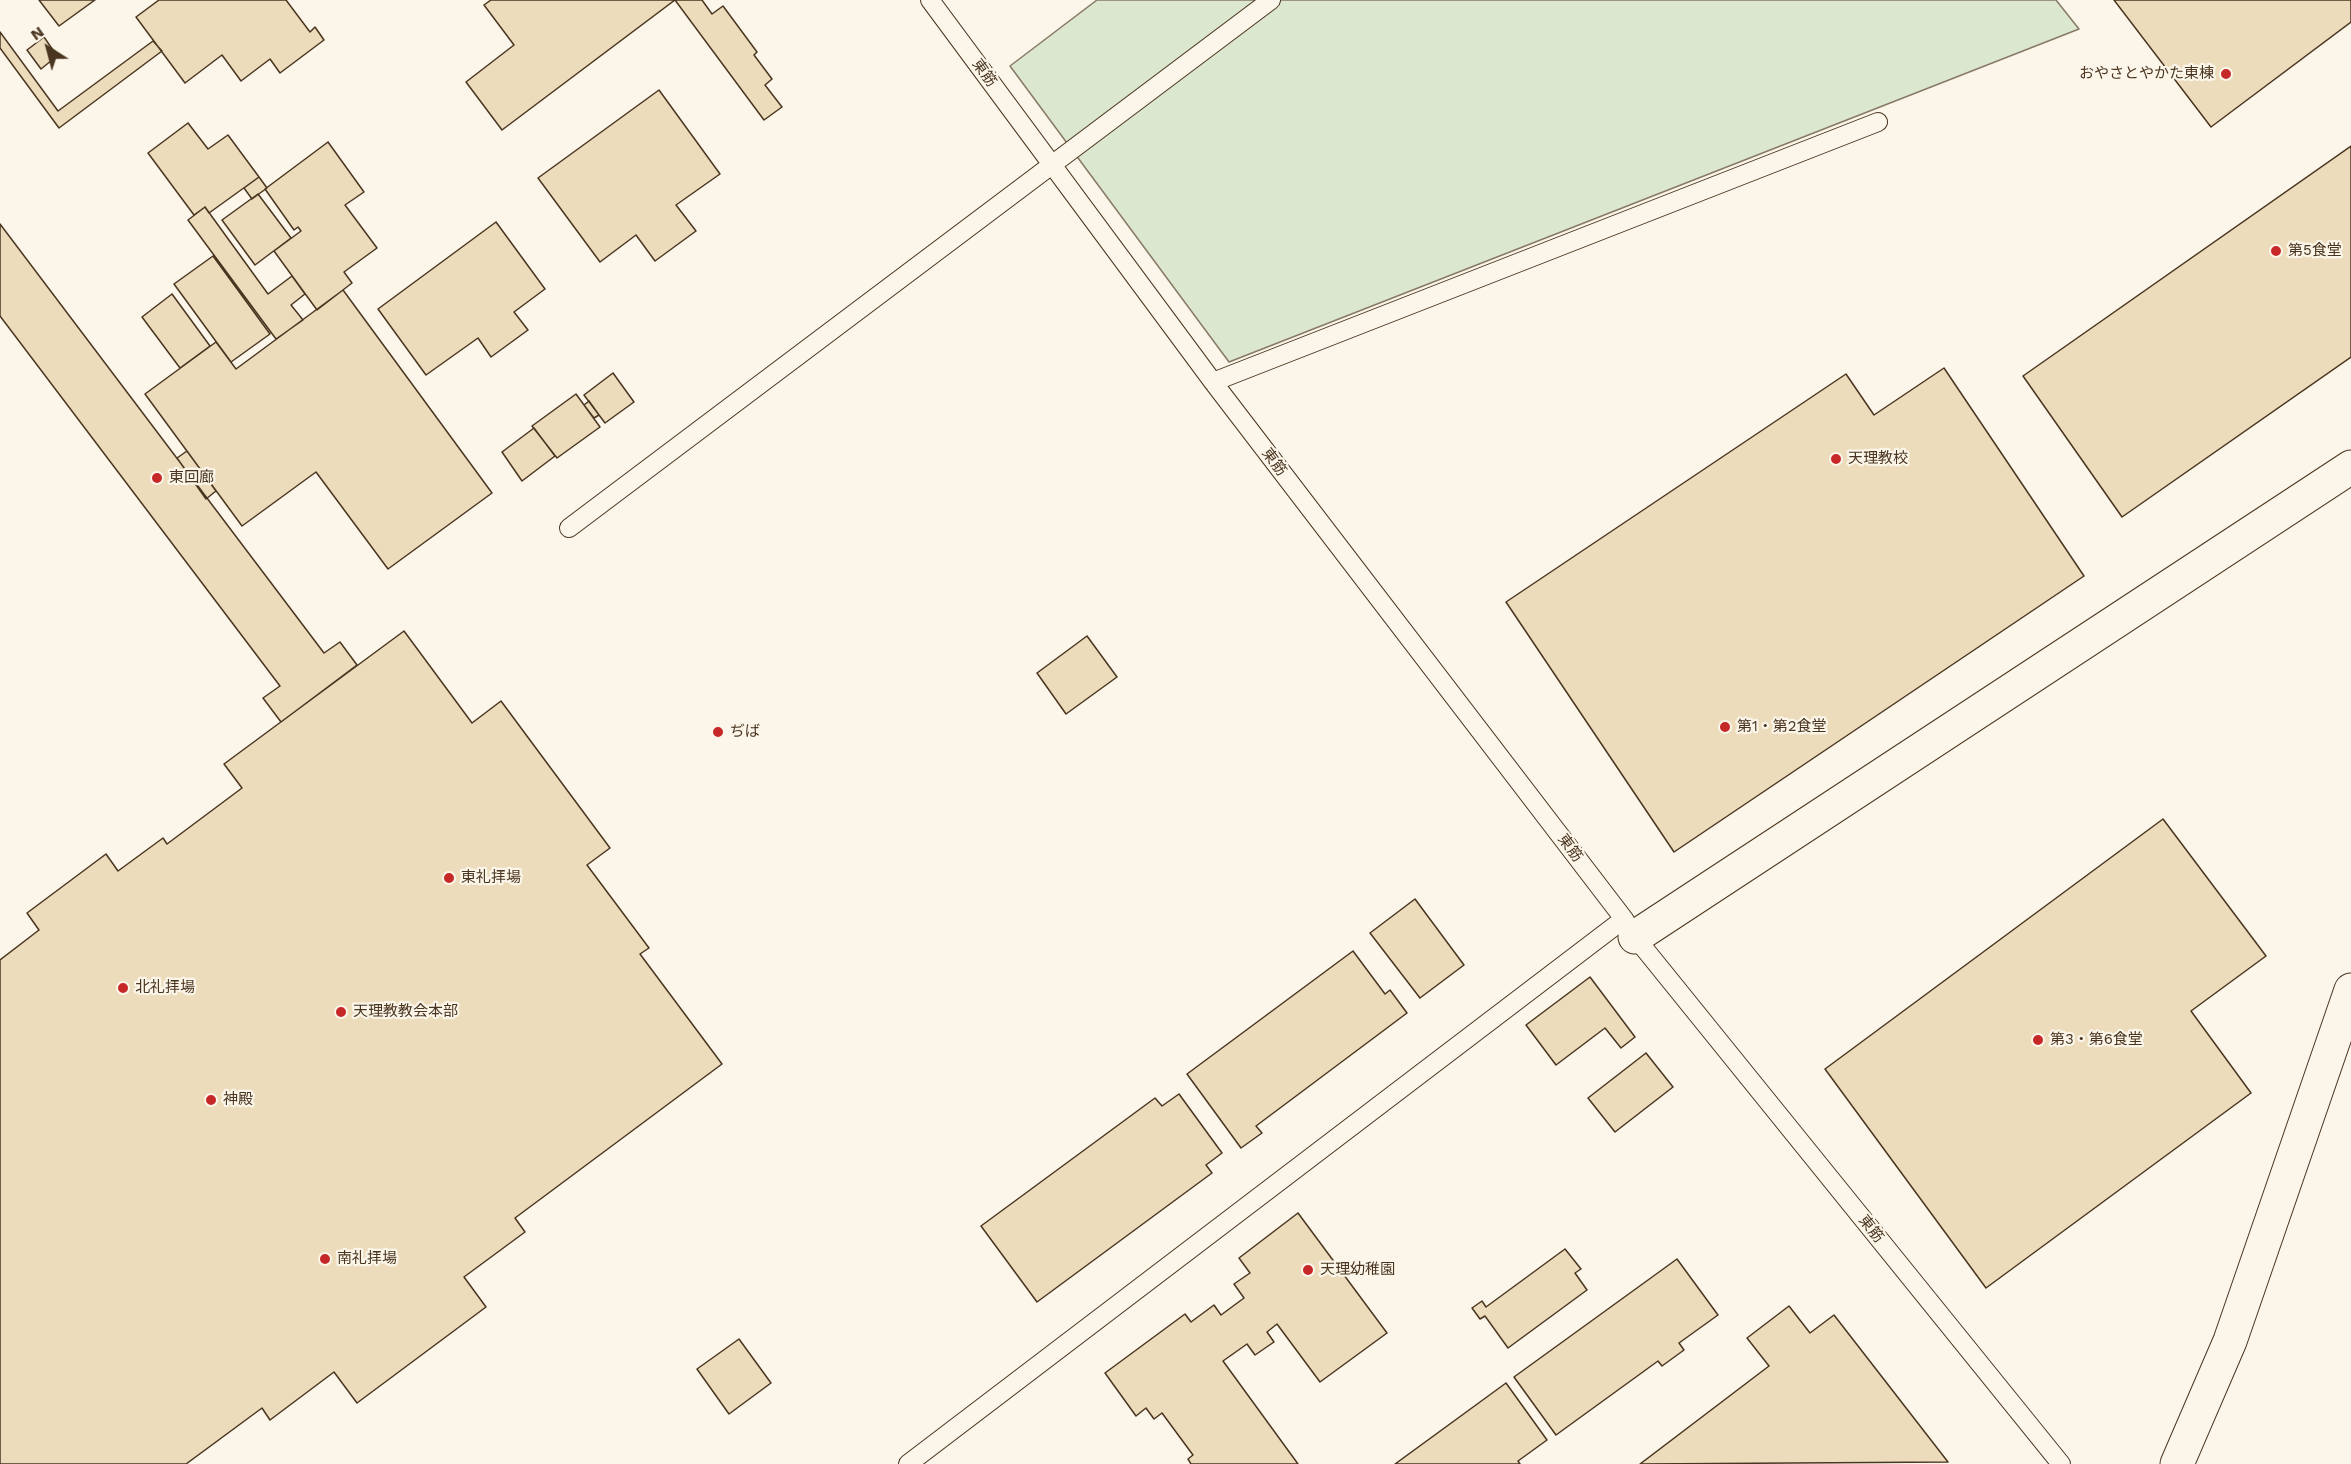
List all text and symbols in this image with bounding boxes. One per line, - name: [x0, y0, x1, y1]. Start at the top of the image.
- north arrow: [18, 18, 78, 78]
- text: N: [27, 22, 48, 44]
- street label: 東筋: [968, 56, 1000, 90]
- place label: おやさとやかた東棟: [2079, 65, 2214, 83]
- marker: おやさとやかた東棟: [2219, 67, 2233, 81]
- place label: 第5食堂: [2288, 242, 2342, 260]
- marker: 第5食堂: [2269, 244, 2283, 258]
- street label: 東筋: [1258, 445, 1290, 479]
- place label: 天理教校: [1848, 450, 1908, 468]
- marker: 天理教校: [1829, 452, 1843, 466]
- place label: 東回廊: [169, 469, 214, 487]
- marker: 東回廊: [150, 471, 164, 485]
- place label: 第1・第2食堂: [1737, 718, 1827, 736]
- marker: 第1・第2食堂: [1718, 720, 1732, 734]
- place label: ぢば: [730, 723, 760, 741]
- marker: ぢば: [711, 725, 725, 739]
- street label: 東筋: [1554, 831, 1586, 865]
- place label: 東礼拝場: [461, 869, 521, 887]
- marker: 東礼拝場: [442, 871, 456, 885]
- place label: 北礼拝場: [135, 979, 195, 997]
- marker: 北礼拝場: [116, 981, 130, 995]
- place label: 天理教教会本部: [353, 1003, 458, 1021]
- marker: 天理教教会本部: [334, 1005, 348, 1019]
- place label: 第3・第6食堂: [2050, 1031, 2143, 1049]
- marker: 第3・第6食堂: [2031, 1033, 2045, 1047]
- place label: 神殿: [223, 1091, 253, 1109]
- marker: 神殿: [204, 1093, 218, 1107]
- street label: 東筋: [1855, 1212, 1887, 1246]
- place label: 南礼拝場: [337, 1250, 397, 1268]
- marker: 南礼拝場: [318, 1252, 332, 1266]
- place label: 天理幼稚園: [1320, 1261, 1395, 1279]
- marker: 天理幼稚園: [1301, 1263, 1315, 1277]

